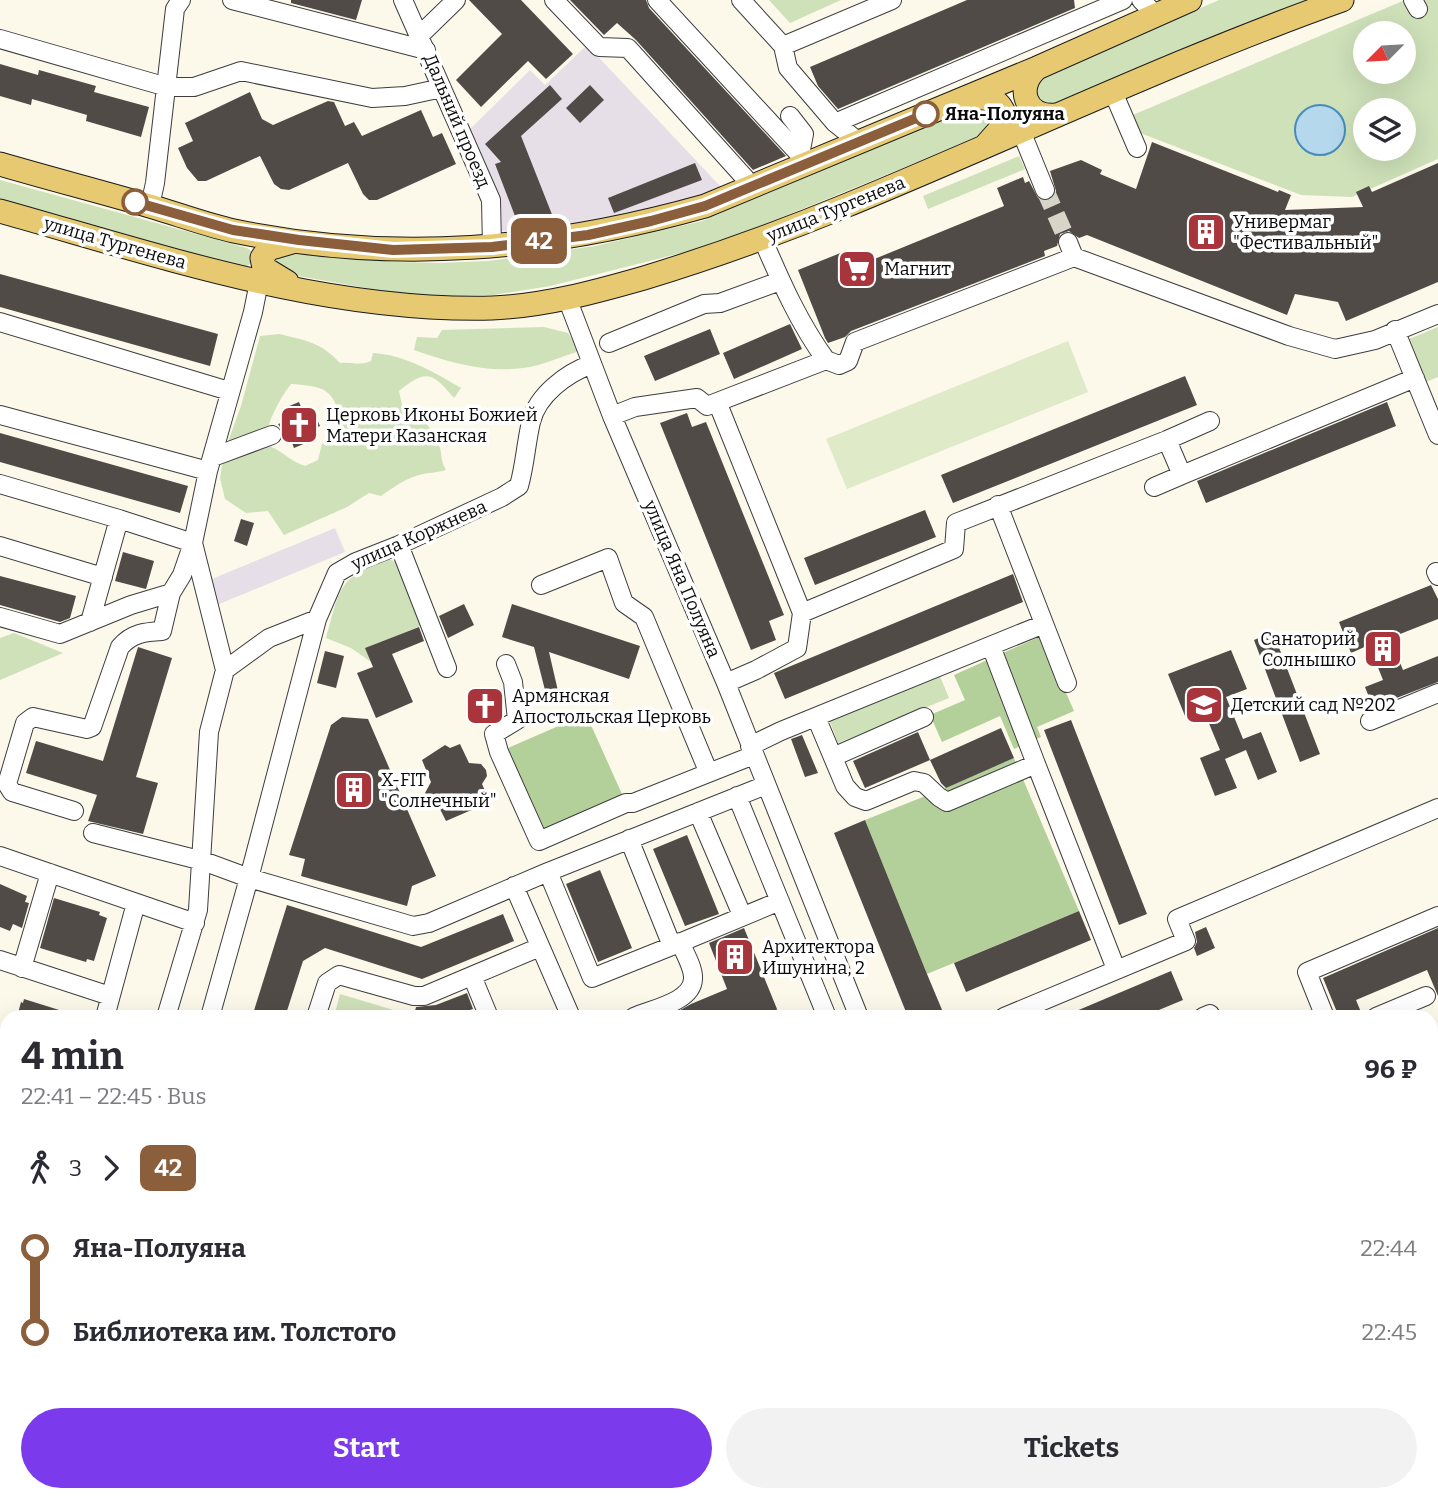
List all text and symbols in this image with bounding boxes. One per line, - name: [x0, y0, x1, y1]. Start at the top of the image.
- north arrow: [1353, 21, 1416, 84]
- map controls: [1353, 21, 1416, 161]
- street label: Дальний проезд: [419, 51, 495, 191]
- button: layers: [1353, 98, 1416, 161]
- marker: Яна-Полуяна: [913, 101, 939, 127]
- place label: Яна-Полуяна: [945, 103, 1065, 125]
- street label: улица Тургенева: [763, 171, 908, 247]
- unlabelled marker: [122, 189, 148, 215]
- building icon: Универмаг "Фестивальный": [1185, 211, 1227, 253]
- place label: Универмаг "Фестивальный": [1233, 211, 1379, 254]
- street label: улица Тургенева: [40, 212, 189, 274]
- line badge: 42: [508, 218, 570, 264]
- text: 42: [525, 227, 553, 255]
- supermarket icon: Магнит: [836, 248, 878, 290]
- place label: Магнит: [884, 258, 951, 280]
- church icon: Церковь Иконы Божией Матери Казанская: [278, 404, 320, 446]
- place label: Церковь Иконы Божией Матери Казанская: [326, 404, 538, 447]
- street label: улица Коржнева: [347, 495, 490, 575]
- street label: улица Яна Полуяна: [638, 496, 725, 661]
- place label: Санаторий Солнышко: [1260, 628, 1356, 671]
- building icon: Санаторий Солнышко: [1362, 628, 1404, 670]
- school or university icon: Детский сад №202: [1183, 684, 1225, 726]
- church icon: Армянская Апостольская Церковь: [464, 685, 506, 727]
- place label: Армянская Апостольская Церковь: [512, 685, 711, 728]
- place label: Детский сад №202: [1231, 694, 1396, 716]
- building icon: X-FIT "Солнечный": [333, 769, 375, 811]
- place label: X-FIT "Солнечный": [381, 769, 497, 812]
- building icon: Архитектора Ишунина, 2: [714, 936, 756, 978]
- place label: Архитектора Ишунина, 2: [762, 936, 875, 979]
- text: 4 min: [21, 1033, 124, 1079]
- text: 96 ₽: [1365, 1054, 1417, 1085]
- text: 22:41 – 22:45 · Bus: [21, 1082, 206, 1110]
- icon: walk: [21, 1149, 59, 1187]
- icon: forward: [92, 1149, 130, 1187]
- text: 3: [69, 1154, 82, 1182]
- text: 42: [154, 1154, 182, 1182]
- text: Яна-Полуяна: [73, 1233, 246, 1264]
- text: 22:44: [1360, 1234, 1417, 1262]
- text: Библиотека им. Толстого: [73, 1317, 396, 1348]
- text: 22:45: [1361, 1318, 1417, 1346]
- button: Start: [21, 1408, 712, 1488]
- button: Tickets: [726, 1408, 1417, 1488]

